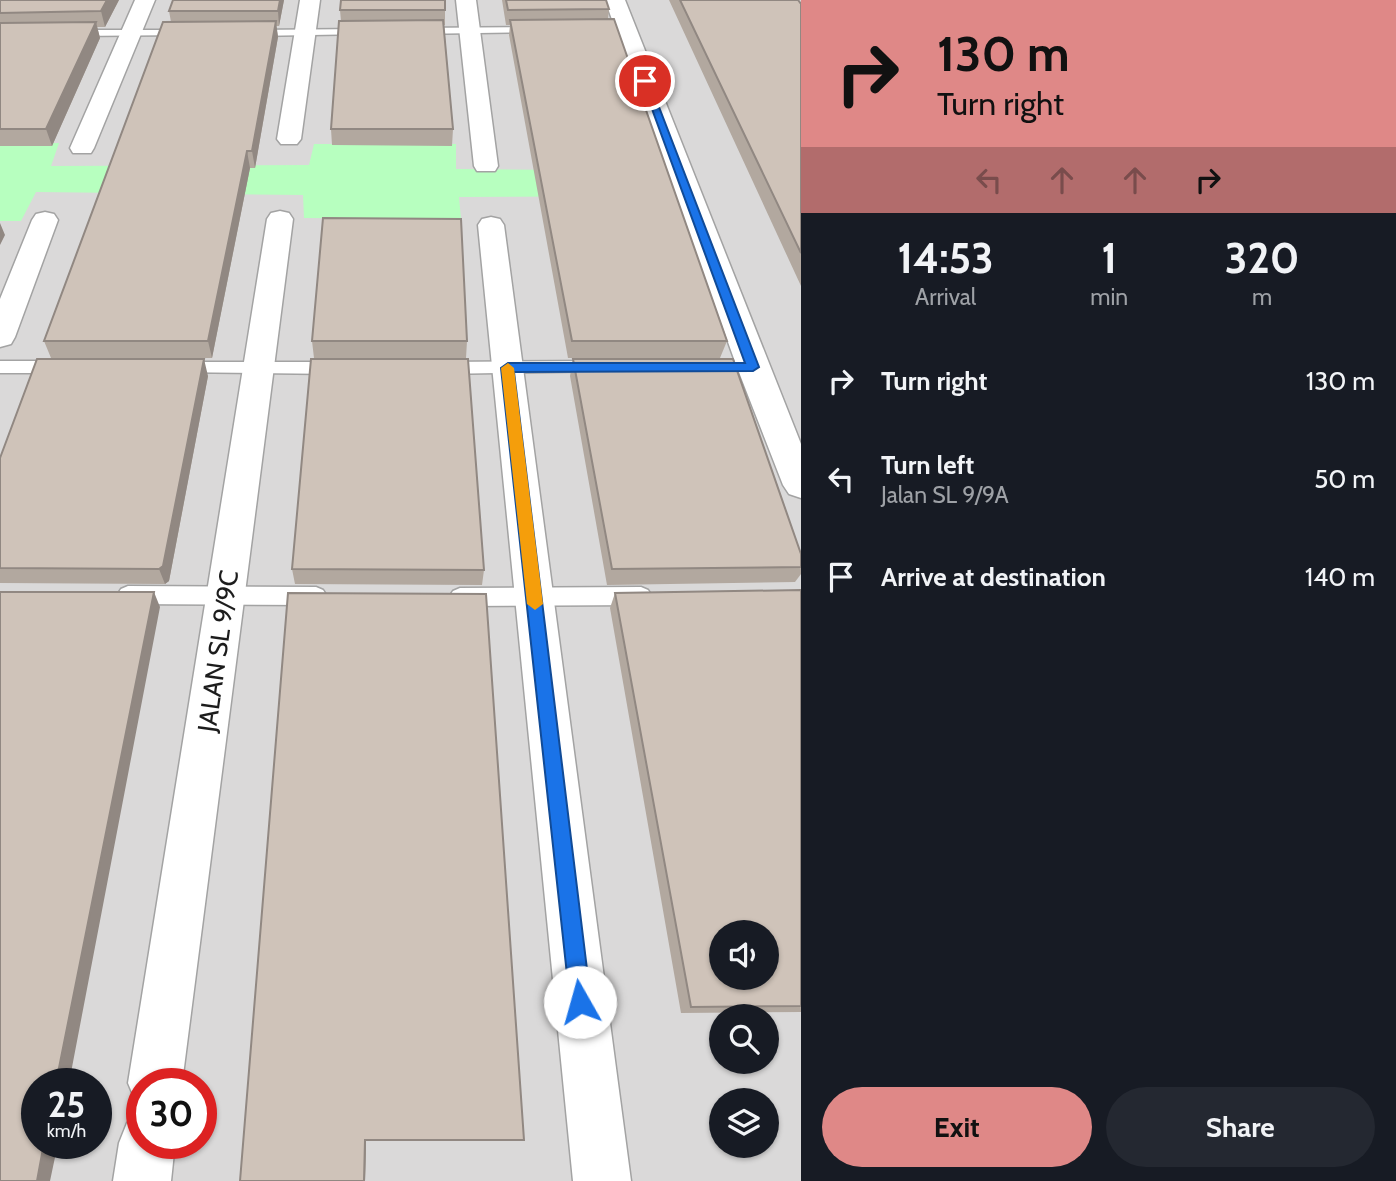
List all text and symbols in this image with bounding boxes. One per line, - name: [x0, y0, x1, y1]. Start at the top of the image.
- text: 130 m: [937, 24, 1070, 83]
- icon: right: [822, 28, 913, 119]
- pin: [615, 51, 675, 111]
- icon: arrive: [626, 62, 664, 100]
- text: Turn right: [937, 84, 1064, 123]
- icon: left: [970, 161, 1008, 199]
- icon: ahead: [1043, 161, 1081, 199]
- icon: ahead: [1116, 161, 1154, 199]
- icon: right: [1189, 161, 1227, 199]
- text: 14:53: [898, 232, 994, 284]
- text: 1: [1102, 232, 1117, 284]
- text: 320: [1225, 232, 1299, 284]
- text: Arrival: [915, 283, 976, 311]
- text: min: [1090, 283, 1128, 311]
- text: m: [1252, 283, 1272, 311]
- icon: right: [822, 362, 860, 400]
- text: Turn right: [881, 365, 987, 397]
- text: 130 m: [1306, 365, 1375, 397]
- text: Turn left: [881, 449, 974, 481]
- icon: left: [822, 460, 860, 498]
- text: 50 m: [1314, 463, 1375, 495]
- text: Jalan SL 9/9A: [881, 481, 1009, 509]
- icon: arrive: [822, 558, 860, 596]
- text: Arrive at destination: [881, 561, 1106, 593]
- text: 140 m: [1305, 561, 1375, 593]
- street label: JALAN SL 9/9C: [191, 568, 245, 735]
- map controls: [709, 920, 779, 1158]
- button: sound: [709, 920, 779, 990]
- position arrow: [543, 965, 617, 1039]
- button: search: [709, 1004, 779, 1074]
- speed limit sign: 30: [126, 1068, 217, 1159]
- text: 25: [48, 1083, 85, 1126]
- button: Exit: [822, 1087, 1092, 1167]
- button: Share: [1106, 1087, 1375, 1167]
- button: layers: [709, 1088, 779, 1158]
- text: km/h: [47, 1120, 86, 1142]

